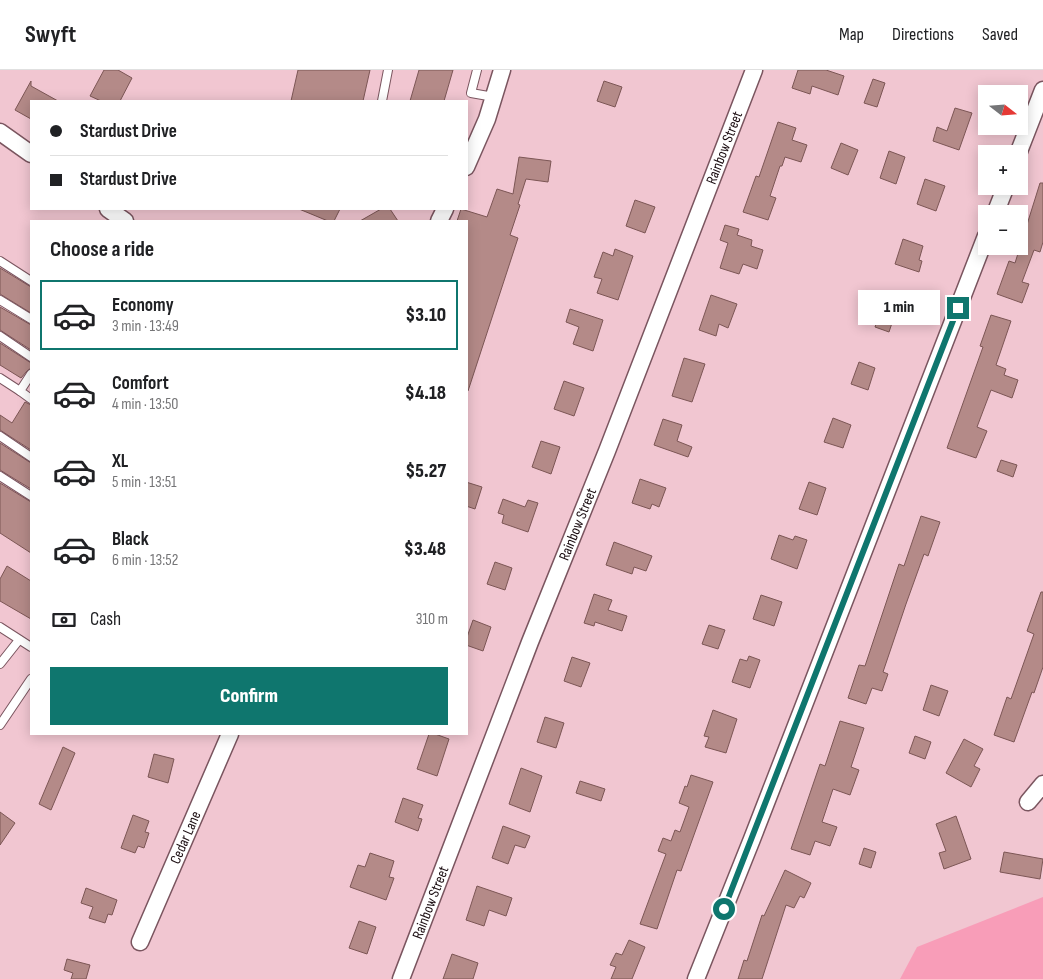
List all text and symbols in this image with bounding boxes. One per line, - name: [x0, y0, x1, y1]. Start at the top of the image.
- text: Swyft: [25, 20, 76, 49]
- text: Map: [839, 24, 864, 45]
- text: Directions: [892, 24, 954, 45]
- text: Saved: [982, 24, 1018, 45]
- north arrow: [978, 85, 1028, 135]
- map controls: [978, 85, 1028, 255]
- street label: Rainbow Street: [702, 108, 747, 187]
- text: Stardust Drive: [80, 120, 177, 143]
- button: +: [978, 145, 1028, 195]
- text: Stardust Drive: [80, 168, 177, 191]
- button: −: [978, 205, 1028, 255]
- text: Choose a ride: [50, 236, 154, 263]
- callout: 1 min: [858, 290, 940, 326]
- icon: car: [52, 293, 97, 338]
- text: Economy: [112, 294, 174, 317]
- route end: [947, 297, 969, 319]
- text: 1 min: [884, 298, 914, 317]
- text: $3.10: [406, 304, 446, 327]
- text: 3 min · 13:49: [112, 317, 179, 336]
- icon: car: [52, 371, 97, 416]
- text: Comfort: [112, 372, 169, 395]
- text: $4.18: [405, 382, 446, 405]
- text: 4 min · 13:50: [112, 395, 178, 414]
- icon: car: [52, 449, 97, 494]
- text: XL: [112, 450, 128, 473]
- text: $5.27: [405, 460, 446, 483]
- text: 5 min · 13:51: [112, 473, 177, 492]
- street label: Rainbow Street: [555, 485, 601, 563]
- icon: car: [52, 527, 97, 572]
- text: Black: [112, 528, 149, 551]
- text: $3.48: [404, 538, 446, 561]
- text: 6 min · 13:52: [112, 551, 178, 570]
- icon: cash: [50, 606, 78, 634]
- text: Cash: [90, 608, 121, 631]
- text: 310 m: [416, 610, 448, 629]
- button: Confirm: [50, 667, 448, 725]
- street label: Cedar Lane: [166, 808, 206, 867]
- street label: Rainbow Street: [408, 863, 454, 942]
- route start: [713, 898, 735, 920]

